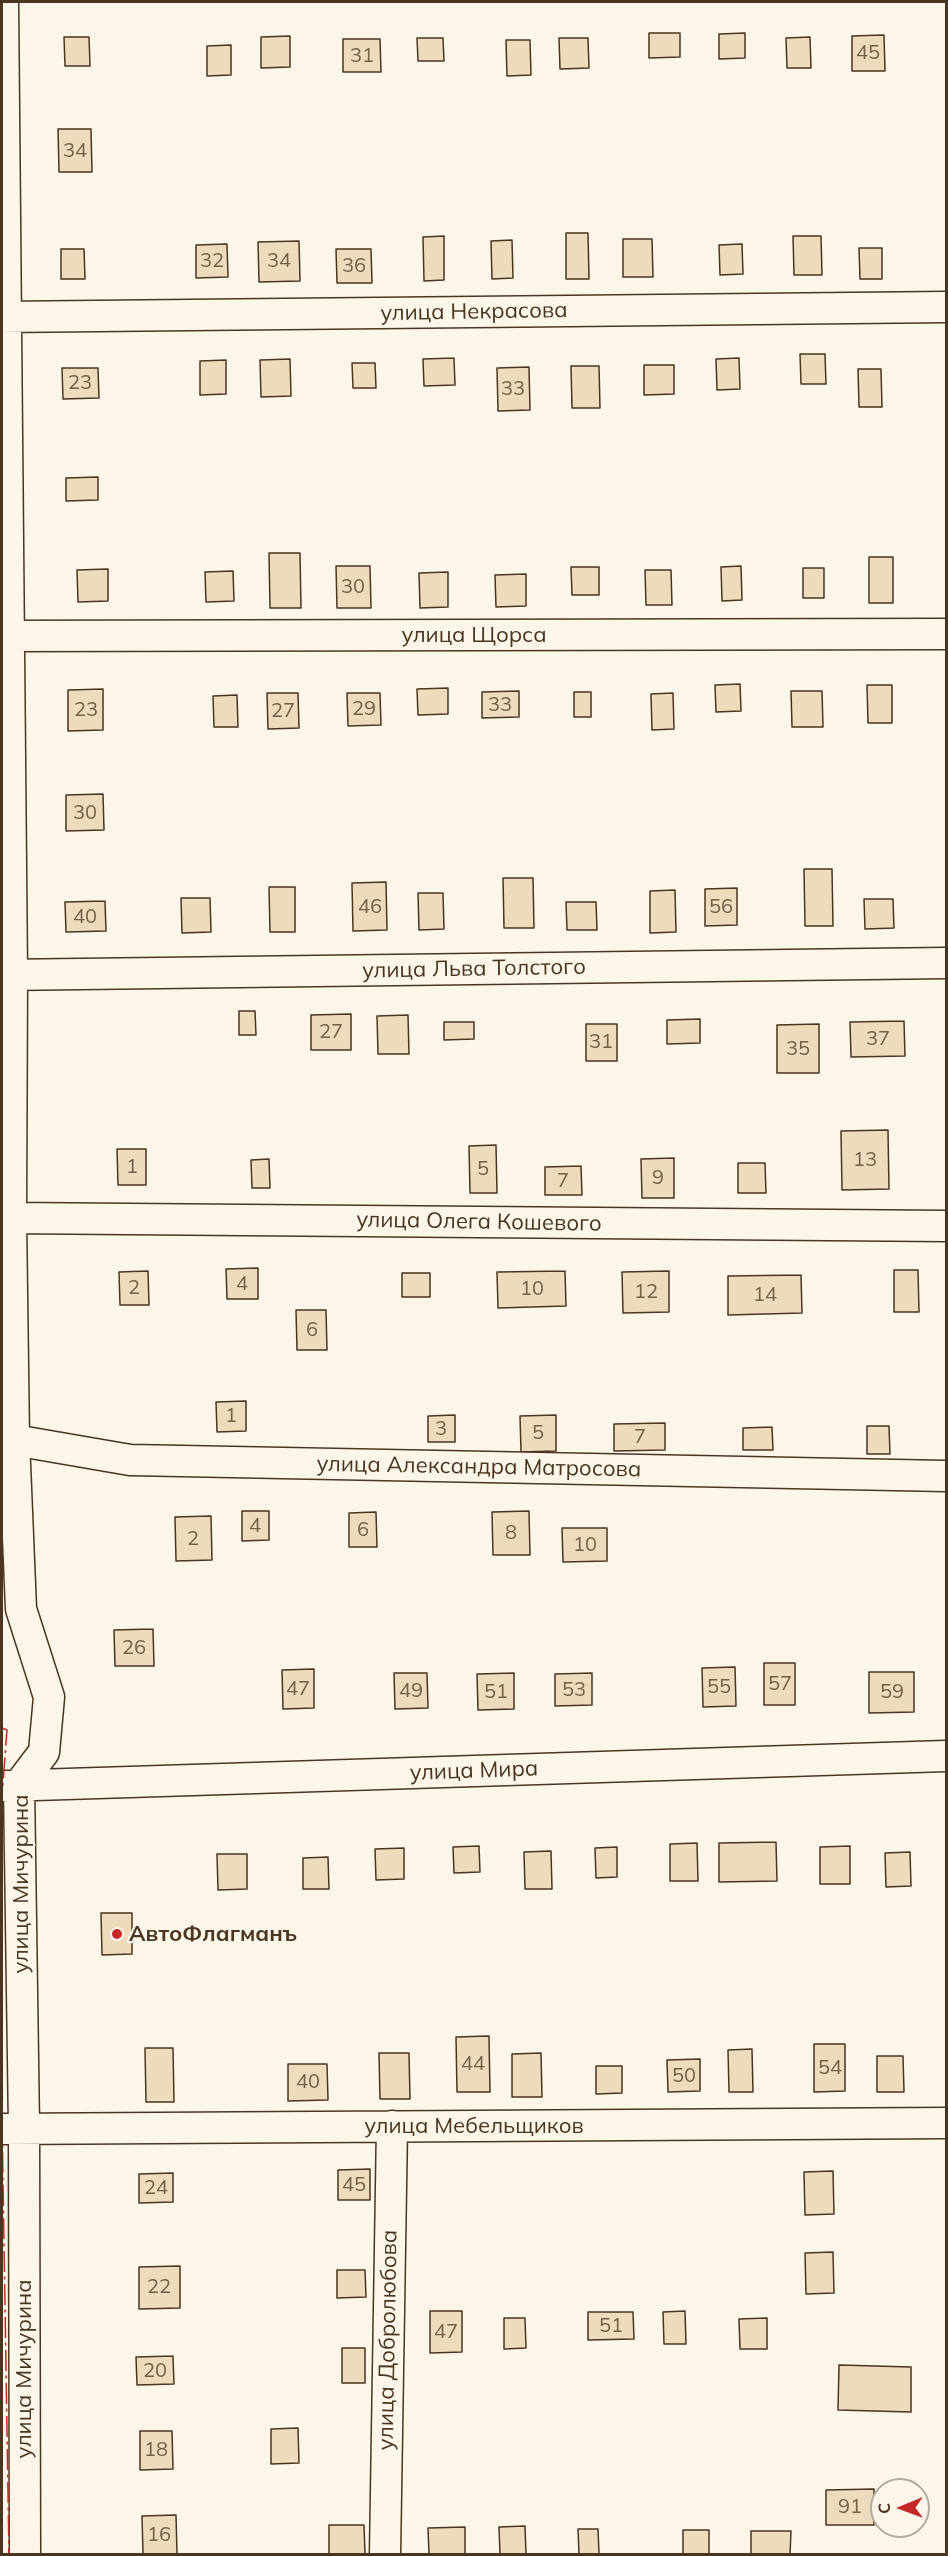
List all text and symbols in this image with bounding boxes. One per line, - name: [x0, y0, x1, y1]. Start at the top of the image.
- house number: 45: [856, 41, 880, 65]
- house number: 31: [350, 44, 374, 68]
- house number: 34: [63, 139, 87, 163]
- house number: 32: [200, 249, 224, 273]
- house number: 34: [267, 249, 291, 273]
- house number: 36: [342, 254, 366, 278]
- street label: улица Некрасова: [380, 297, 568, 327]
- house number: 23: [68, 371, 92, 395]
- house number: 33: [501, 377, 525, 401]
- house number: 30: [341, 575, 365, 599]
- street label: улица Щорса: [401, 622, 547, 648]
- house number: 33: [488, 693, 512, 717]
- house number: 29: [352, 697, 376, 721]
- house number: 23: [74, 698, 98, 722]
- house number: 27: [271, 699, 295, 723]
- house number: 30: [73, 801, 97, 825]
- house number: 46: [358, 895, 382, 919]
- house number: 56: [709, 895, 733, 919]
- house number: 40: [73, 905, 97, 929]
- street label: улица Льва Толстого: [362, 954, 586, 984]
- house number: 27: [319, 1020, 343, 1044]
- house number: 37: [866, 1027, 890, 1051]
- house number: 31: [589, 1030, 613, 1054]
- house number: 35: [786, 1037, 810, 1061]
- house number: 13: [853, 1148, 877, 1172]
- house number: 1: [126, 1155, 138, 1179]
- house number: 5: [477, 1157, 489, 1181]
- house number: 9: [652, 1166, 664, 1190]
- house number: 7: [557, 1169, 569, 1193]
- street label: улица Олега Кошевого: [356, 1207, 602, 1237]
- house number: 4: [236, 1272, 248, 1296]
- house number: 2: [128, 1276, 140, 1300]
- house number: 10: [520, 1277, 544, 1301]
- house number: 12: [634, 1280, 658, 1304]
- house number: 14: [753, 1283, 777, 1307]
- house number: 6: [306, 1318, 318, 1342]
- house number: 1: [225, 1404, 237, 1428]
- house number: 3: [435, 1417, 447, 1441]
- house number: 5: [532, 1421, 544, 1445]
- house number: 7: [634, 1425, 646, 1449]
- street label: улица Александра Матросова: [316, 1451, 642, 1483]
- house number: 4: [249, 1514, 261, 1538]
- house number: 6: [357, 1518, 369, 1542]
- house number: 8: [505, 1521, 517, 1545]
- house number: 2: [187, 1527, 199, 1551]
- house number: 10: [573, 1533, 597, 1557]
- house number: 26: [122, 1636, 146, 1660]
- house number: 57: [768, 1672, 792, 1696]
- house number: 55: [707, 1675, 731, 1699]
- house number: 47: [286, 1677, 310, 1701]
- house number: 53: [562, 1678, 586, 1702]
- house number: 49: [399, 1679, 423, 1703]
- house number: 51: [484, 1680, 508, 1704]
- house number: 59: [880, 1680, 904, 1704]
- street label: улица Мира: [409, 1756, 539, 1786]
- street label: улица Мичурина: [8, 1794, 34, 1974]
- place label: АвтоФлагманъ: [129, 1921, 297, 1947]
- marker: АвтоФлагманъ: [110, 1927, 124, 1941]
- house number: 44: [461, 2052, 485, 2076]
- house number: 54: [818, 2056, 842, 2080]
- house number: 50: [672, 2064, 696, 2088]
- house number: 40: [296, 2070, 320, 2094]
- street label: улица Мебельщиков: [364, 2113, 584, 2139]
- house number: 45: [342, 2173, 366, 2197]
- house number: 24: [144, 2176, 168, 2200]
- street label: улица Добролюбова: [373, 2230, 403, 2450]
- house number: 22: [147, 2275, 171, 2299]
- street label: улица Мичурина: [11, 2279, 37, 2459]
- house number: 51: [599, 2314, 623, 2338]
- house number: 47: [434, 2320, 458, 2344]
- house number: 20: [143, 2359, 167, 2383]
- house number: 18: [144, 2438, 168, 2462]
- north arrow: [870, 2478, 930, 2538]
- house number: 91: [838, 2495, 862, 2519]
- text: С: [874, 2503, 894, 2514]
- house number: 16: [147, 2523, 171, 2547]

